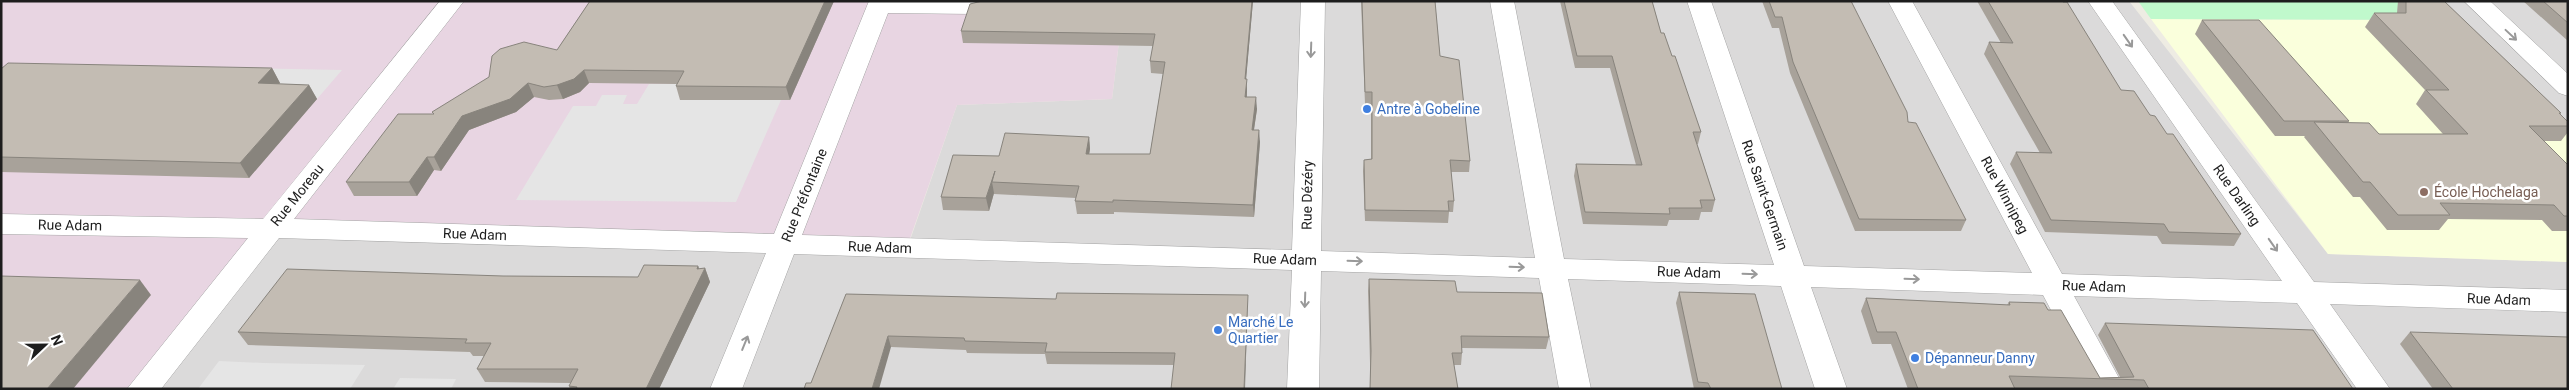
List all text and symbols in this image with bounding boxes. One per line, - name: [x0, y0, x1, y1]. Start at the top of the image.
- one-way arrow: [2505, 29, 2517, 41]
- one-way arrow: [2123, 34, 2133, 48]
- one-way arrow: [1306, 42, 1316, 58]
- place label: Antre à Gobeline: [1377, 101, 1480, 117]
- marker: Antre à Gobeline: [1361, 103, 1373, 115]
- street label: Rue Saint-Germain: [1739, 138, 1791, 252]
- street label: Rue Préfontaine: [778, 146, 830, 244]
- street label: Rue Winnipeg: [1978, 154, 2032, 236]
- street label: Rue Dézéry: [1298, 160, 1316, 230]
- street label: Rue Moreau: [267, 161, 327, 229]
- street label: Rue Darling: [2210, 161, 2264, 229]
- place label: École Hochelaga: [2434, 183, 2538, 200]
- marker: École Hochelaga: [2418, 186, 2430, 198]
- street label: Rue Adam: [38, 216, 102, 234]
- street label: Rue Adam: [443, 225, 507, 243]
- street label: Rue Adam: [848, 238, 912, 256]
- one-way arrow: [2267, 238, 2278, 251]
- street label: Rue Adam: [1253, 250, 1317, 268]
- one-way arrow: [1347, 257, 1363, 266]
- one-way arrow: [1509, 262, 1525, 271]
- street label: Rue Adam: [1657, 263, 1721, 281]
- one-way arrow: [1741, 270, 1757, 279]
- one-way arrow: [1904, 274, 1920, 284]
- street label: Rue Adam: [2062, 277, 2126, 295]
- street label: Rue Adam: [2467, 290, 2531, 308]
- one-way arrow: [1300, 292, 1310, 308]
- place label: Marché Le Quartier: [1228, 314, 1293, 346]
- north arrow: [20, 320, 70, 370]
- marker: Marché Le Quartier: [1212, 324, 1224, 336]
- text: N: [48, 333, 66, 348]
- one-way arrow: [741, 336, 750, 351]
- place label: Dépanneur Danny: [1925, 350, 2035, 366]
- marker: Dépanneur Danny: [1909, 352, 1921, 364]

